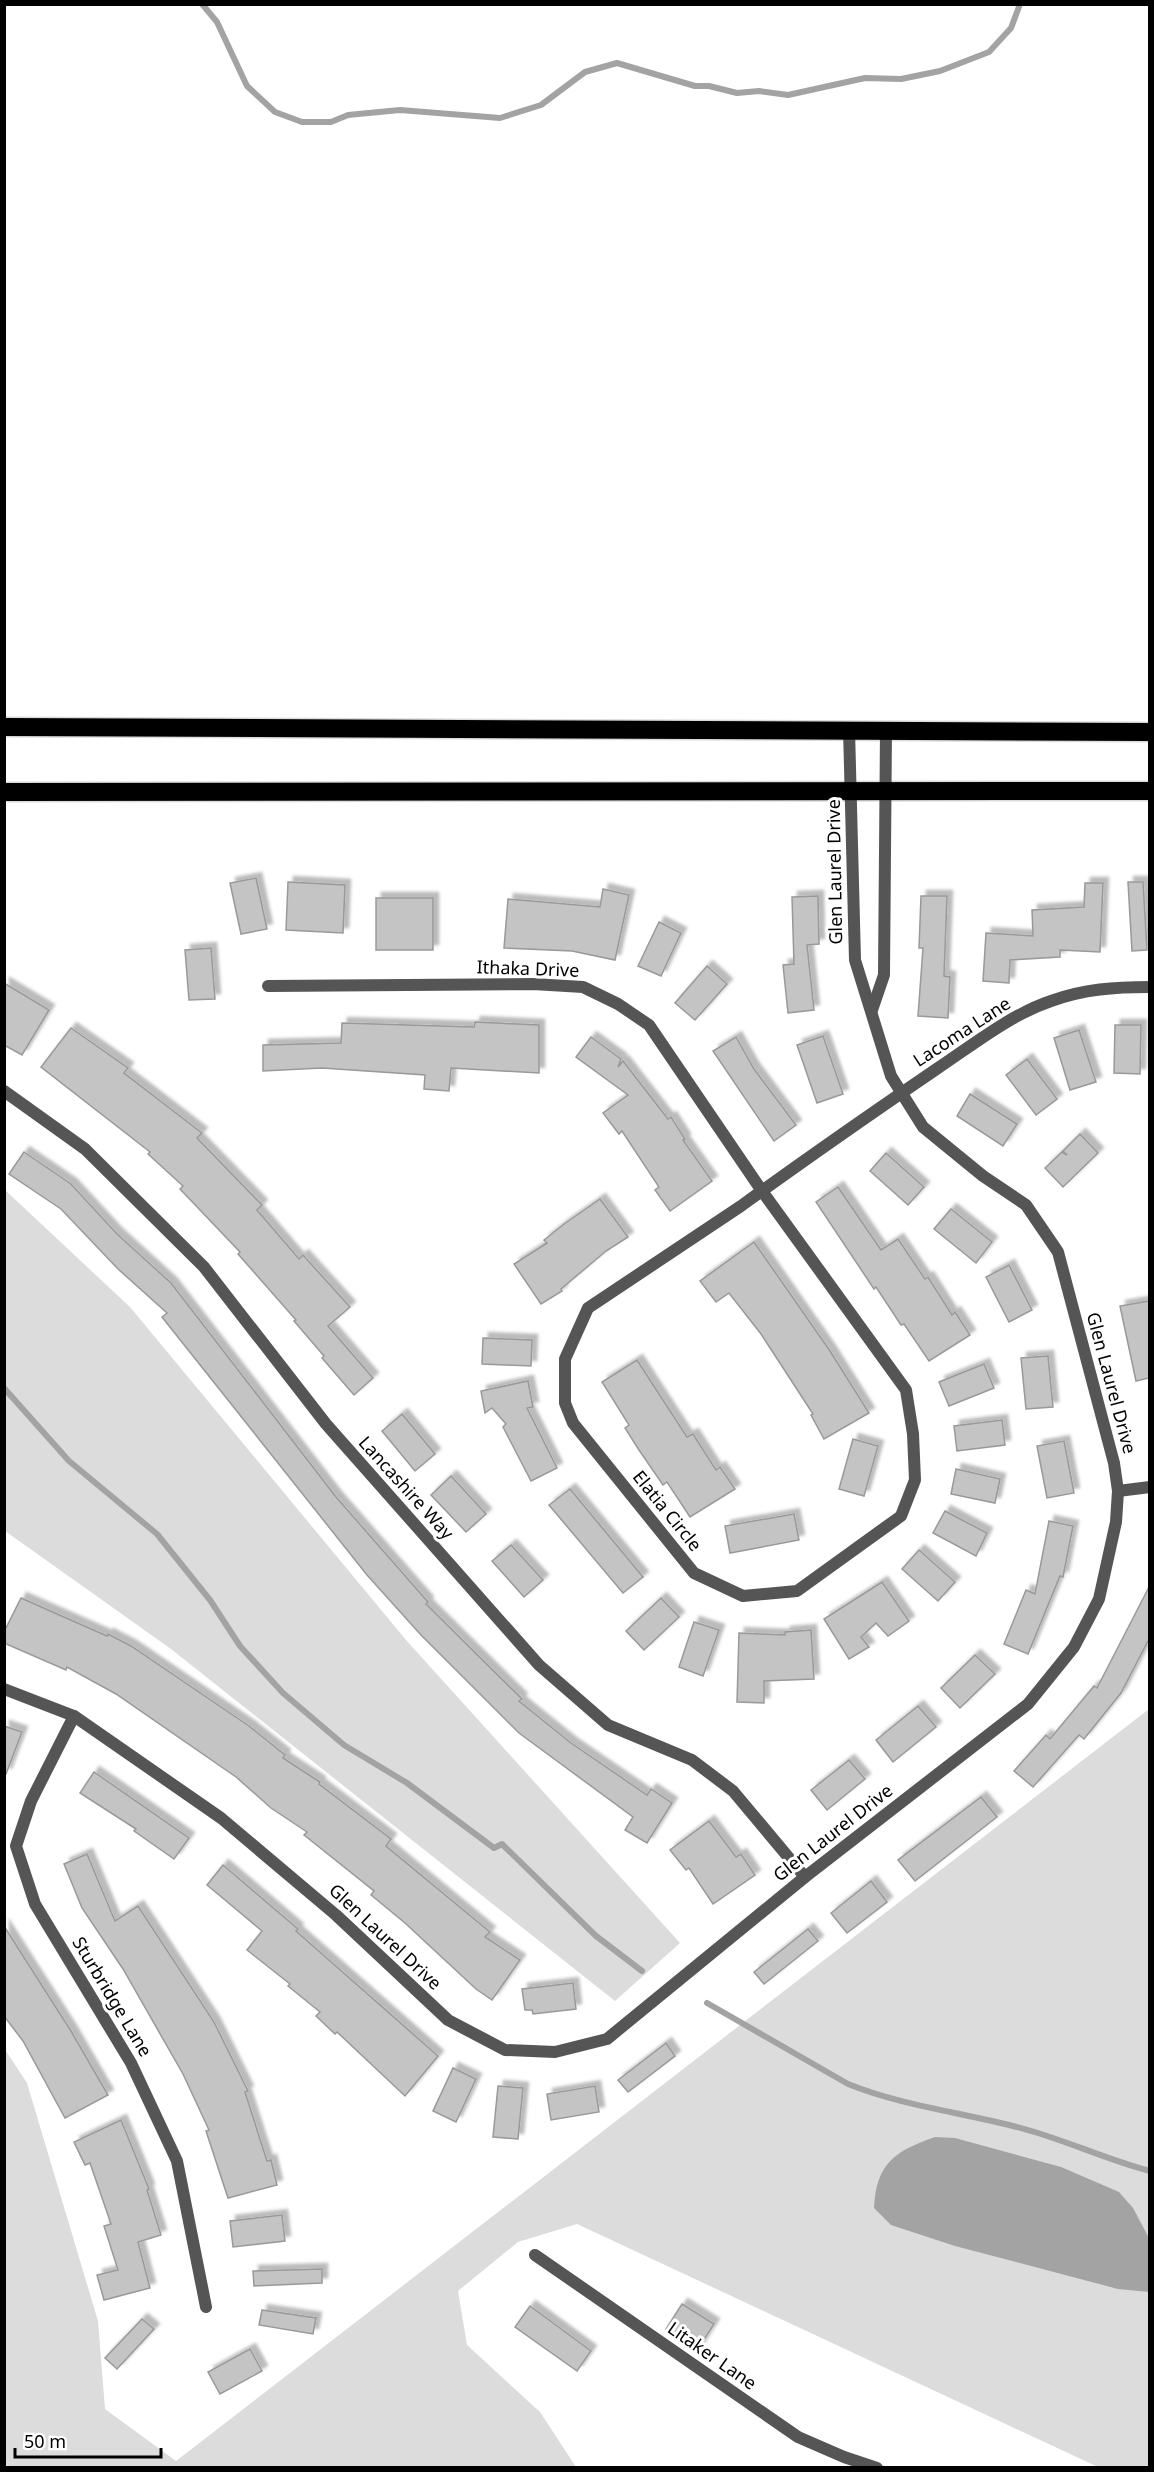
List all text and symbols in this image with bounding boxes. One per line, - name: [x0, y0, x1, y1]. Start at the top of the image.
- street label: Glen Laurel Drive: [821, 799, 847, 945]
- street label: Ithaka Drive: [476, 954, 580, 982]
- street label: Lacoma Lane: [908, 991, 1015, 1072]
- street label: Glen Laurel Drive: [1082, 1309, 1142, 1456]
- street label: Lancashire Way: [354, 1430, 460, 1545]
- street label: Elatia Circle: [628, 1465, 708, 1556]
- street label: Glen Laurel Drive: [768, 1778, 897, 1886]
- street label: Glen Laurel Drive: [324, 1878, 447, 1995]
- street label: Sturbridge Lane: [68, 1932, 158, 2061]
- street label: Litaker Lane: [663, 2316, 762, 2395]
- scale bar: [15, 2421, 160, 2459]
- text: 50 m: [24, 2429, 66, 2453]

